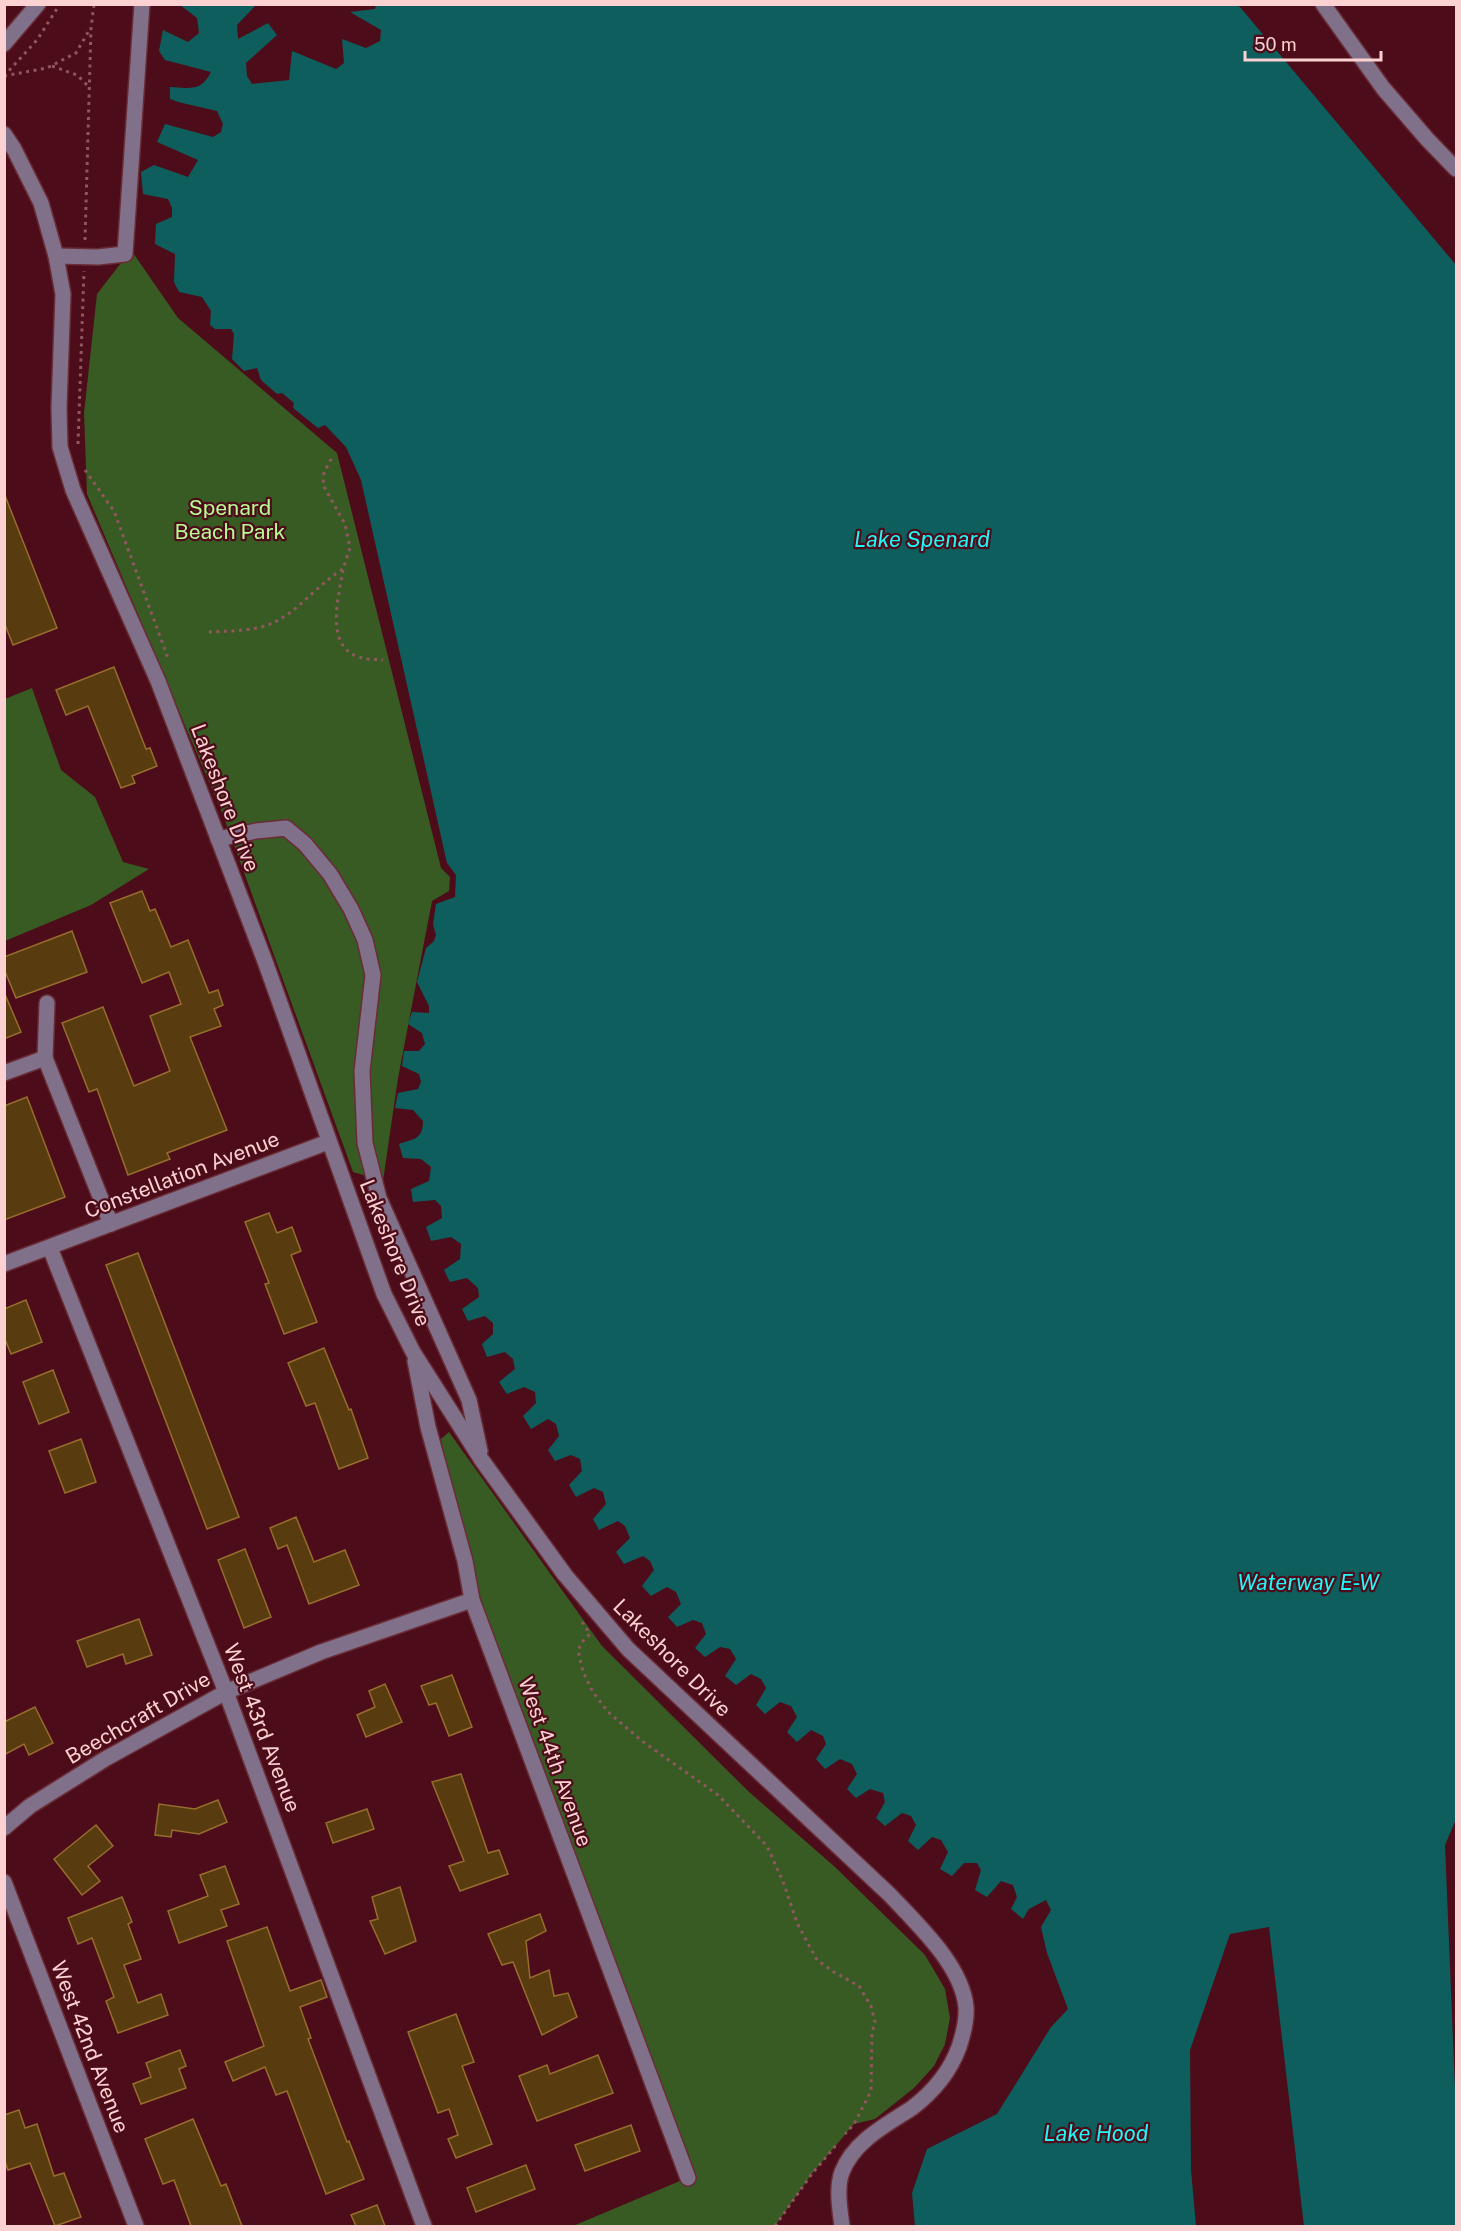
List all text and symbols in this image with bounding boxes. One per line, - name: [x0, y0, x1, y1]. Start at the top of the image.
- scale bar: [1245, 24, 1382, 62]
- text: 50 m: [1254, 34, 1297, 55]
- park label: Spenard Beach Park: [175, 495, 286, 544]
- water label: Lake Spenard: [854, 526, 990, 552]
- street label: Lakeshore Drive: [186, 720, 265, 875]
- street label: Constellation Avenue: [81, 1126, 283, 1223]
- street label: Lakeshore Drive: [355, 1176, 436, 1330]
- water label: Waterway E-W: [1237, 1569, 1380, 1595]
- street label: Lakeshore Drive: [608, 1594, 736, 1722]
- street label: West 43rd Avenue: [219, 1640, 306, 1816]
- street label: Beechcraft Drive: [61, 1666, 215, 1769]
- street label: West 44th Avenue: [513, 1674, 598, 1850]
- street label: West 42nd Avenue: [46, 1957, 135, 2136]
- water label: Lake Hood: [1044, 2120, 1149, 2146]

